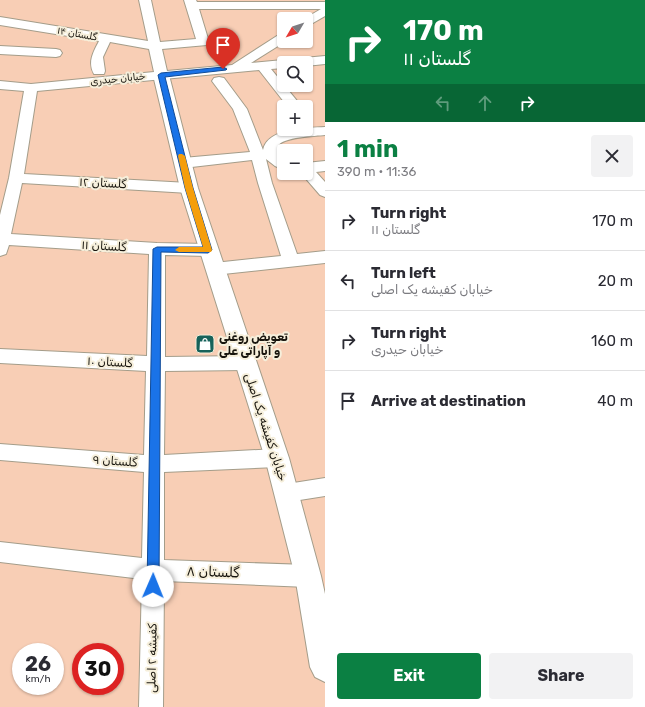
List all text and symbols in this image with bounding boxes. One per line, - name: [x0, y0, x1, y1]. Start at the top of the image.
- north arrow: [277, 12, 313, 48]
- map controls: [277, 12, 313, 180]
- text: 170 m: [403, 14, 484, 47]
- icon: right: [337, 16, 389, 68]
- street label: گلستان ۱۴: [56, 25, 98, 43]
- pin: [206, 28, 240, 69]
- icon: arrive: [212, 34, 234, 56]
- text: گلستان ۱۱: [403, 48, 471, 70]
- button: search: [277, 56, 313, 92]
- street label: خیابان حیدری: [90, 70, 146, 88]
- icon: left: [432, 92, 454, 114]
- icon: ahead: [474, 92, 496, 114]
- icon: right: [516, 92, 538, 114]
- button: +: [277, 100, 313, 136]
- text: 1 min: [337, 135, 398, 163]
- button: close: [591, 135, 633, 177]
- button: −: [277, 144, 313, 180]
- text: 390 m · 11:36: [337, 164, 416, 179]
- street label: گلستان ۱۲: [79, 175, 128, 191]
- text: Turn right: [371, 204, 446, 222]
- icon: right: [337, 210, 359, 232]
- text: 170 m: [592, 212, 633, 230]
- text: گلستان ۱۱: [371, 222, 420, 237]
- street label: گلستان ۱۱: [81, 238, 128, 254]
- text: Turn left: [371, 264, 436, 282]
- icon: left: [337, 270, 359, 292]
- text: 20 m: [598, 272, 633, 290]
- text: خیابان کفیشه یک اصلی: [371, 282, 493, 297]
- text: Turn right: [371, 324, 446, 342]
- place label: تعویض روغنی و آپاراتی علی: [219, 330, 289, 360]
- icon: right: [337, 330, 359, 352]
- text: 160 m: [591, 332, 633, 350]
- shop icon: تعویض روغنی و آپاراتی علی: [194, 333, 216, 355]
- text: خیابان حیدری: [371, 342, 443, 357]
- street label: گلستان ۱۰: [87, 354, 134, 370]
- street label: خیابان کفیشه یک اصلی: [241, 371, 290, 483]
- icon: arrive: [337, 390, 359, 412]
- text: Arrive at destination: [371, 392, 526, 410]
- text: 40 m: [597, 392, 633, 410]
- street label: گلستان ۹: [92, 452, 138, 470]
- street label: گلستان ۸: [186, 563, 241, 581]
- position arrow: [132, 565, 174, 607]
- street label: کفیشه ۲ اصلی: [144, 622, 161, 693]
- speed limit sign: 30: [72, 643, 124, 695]
- text: 26: [25, 652, 51, 676]
- button: Exit: [337, 653, 481, 699]
- button: Share: [489, 653, 633, 699]
- text: km/h: [26, 673, 50, 685]

